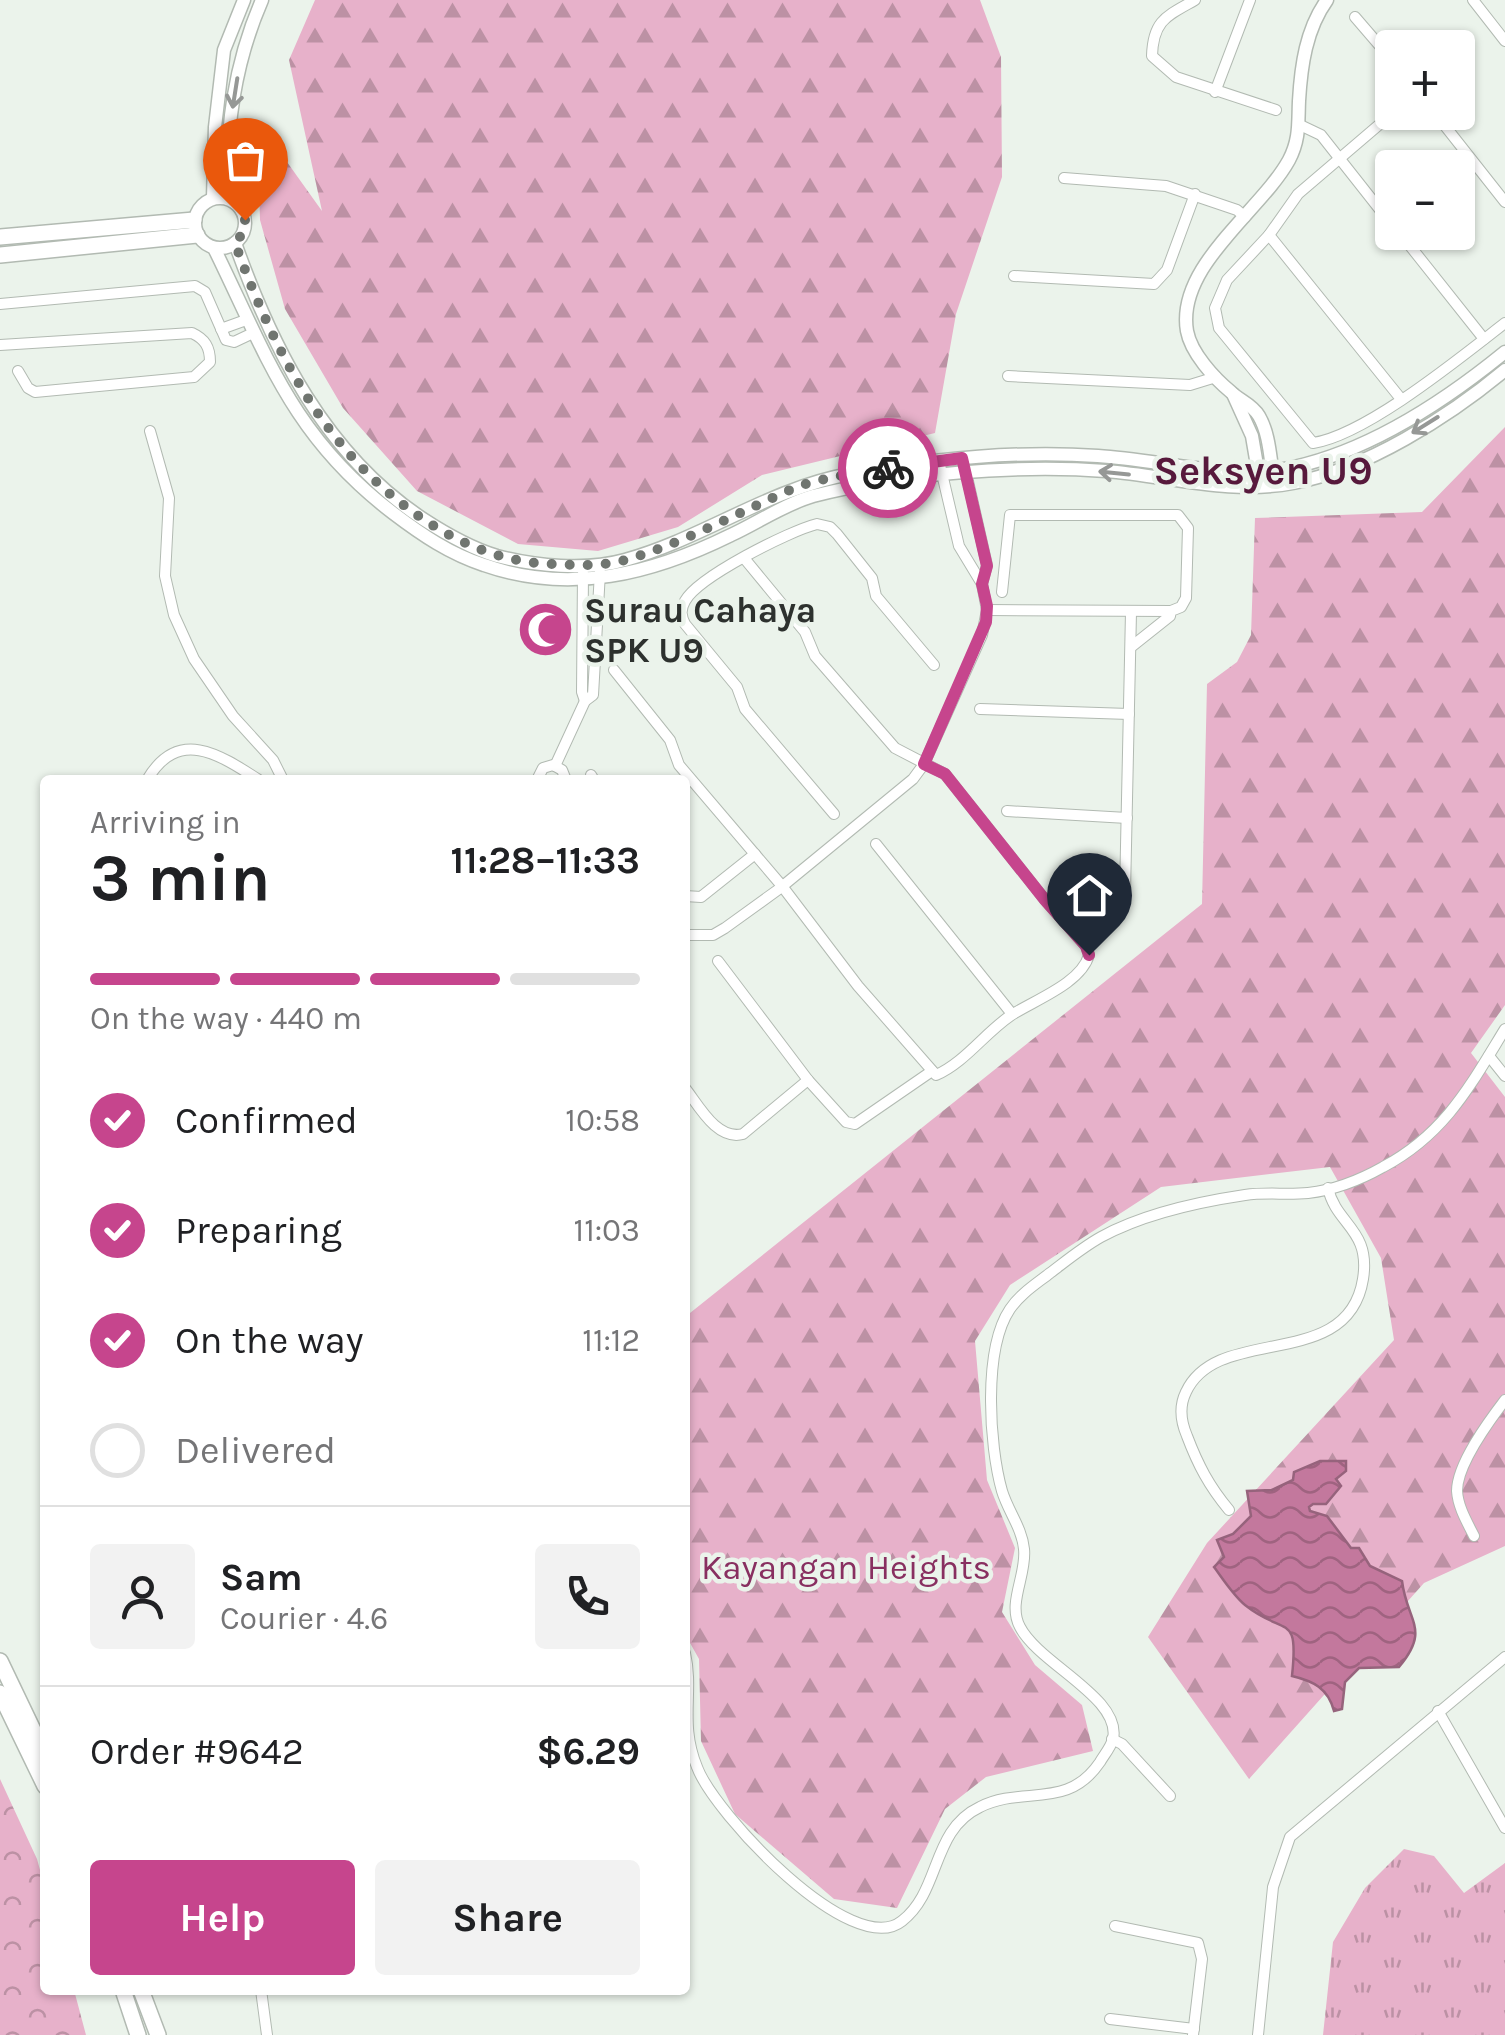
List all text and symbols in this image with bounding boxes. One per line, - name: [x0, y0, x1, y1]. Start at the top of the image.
- map controls: [1375, 30, 1475, 250]
- button: +: [1375, 30, 1475, 130]
- one-way arrow: [225, 76, 244, 109]
- pin: [203, 118, 288, 221]
- icon: bag: [218, 133, 273, 188]
- button: −: [1375, 150, 1475, 250]
- one-way arrow: [1411, 415, 1439, 435]
- courier: [838, 418, 938, 518]
- icon: bike: [861, 441, 916, 496]
- district label: Seksyen U9: [1153, 447, 1373, 494]
- one-way arrow: [1098, 463, 1130, 482]
- place label: Surau Cahaya SPK U9: [584, 590, 816, 671]
- mosque icon: Surau Cahaya SPK U9: [515, 600, 575, 660]
- text: Arriving in: [90, 804, 241, 841]
- text: 11:28–11:33: [451, 838, 640, 883]
- text: 3 min: [90, 840, 270, 916]
- pin: [1047, 853, 1132, 956]
- icon: home: [1062, 868, 1117, 923]
- text: On the way · 440 m: [90, 1000, 362, 1037]
- icon: check: [90, 1093, 145, 1148]
- text: Confirmed: [175, 1098, 358, 1143]
- text: 10:58: [565, 1102, 640, 1139]
- icon: check: [90, 1203, 145, 1258]
- text: Preparing: [175, 1208, 342, 1253]
- text: 11:03: [574, 1212, 640, 1249]
- icon: check: [90, 1313, 145, 1368]
- text: On the way: [175, 1318, 363, 1363]
- text: 11:12: [582, 1322, 640, 1359]
- text: Delivered: [175, 1428, 336, 1473]
- button: person: [90, 1544, 195, 1649]
- button: phone: [535, 1544, 640, 1649]
- park label: Kayangan Heights: [701, 1547, 991, 1588]
- text: Sam: [220, 1555, 303, 1600]
- text: Courier · 4.6: [220, 1600, 388, 1637]
- text: Order #9642: [90, 1729, 304, 1774]
- text: $6.29: [536, 1729, 640, 1774]
- button: Help: [90, 1860, 355, 1975]
- button: Share: [375, 1860, 640, 1975]

